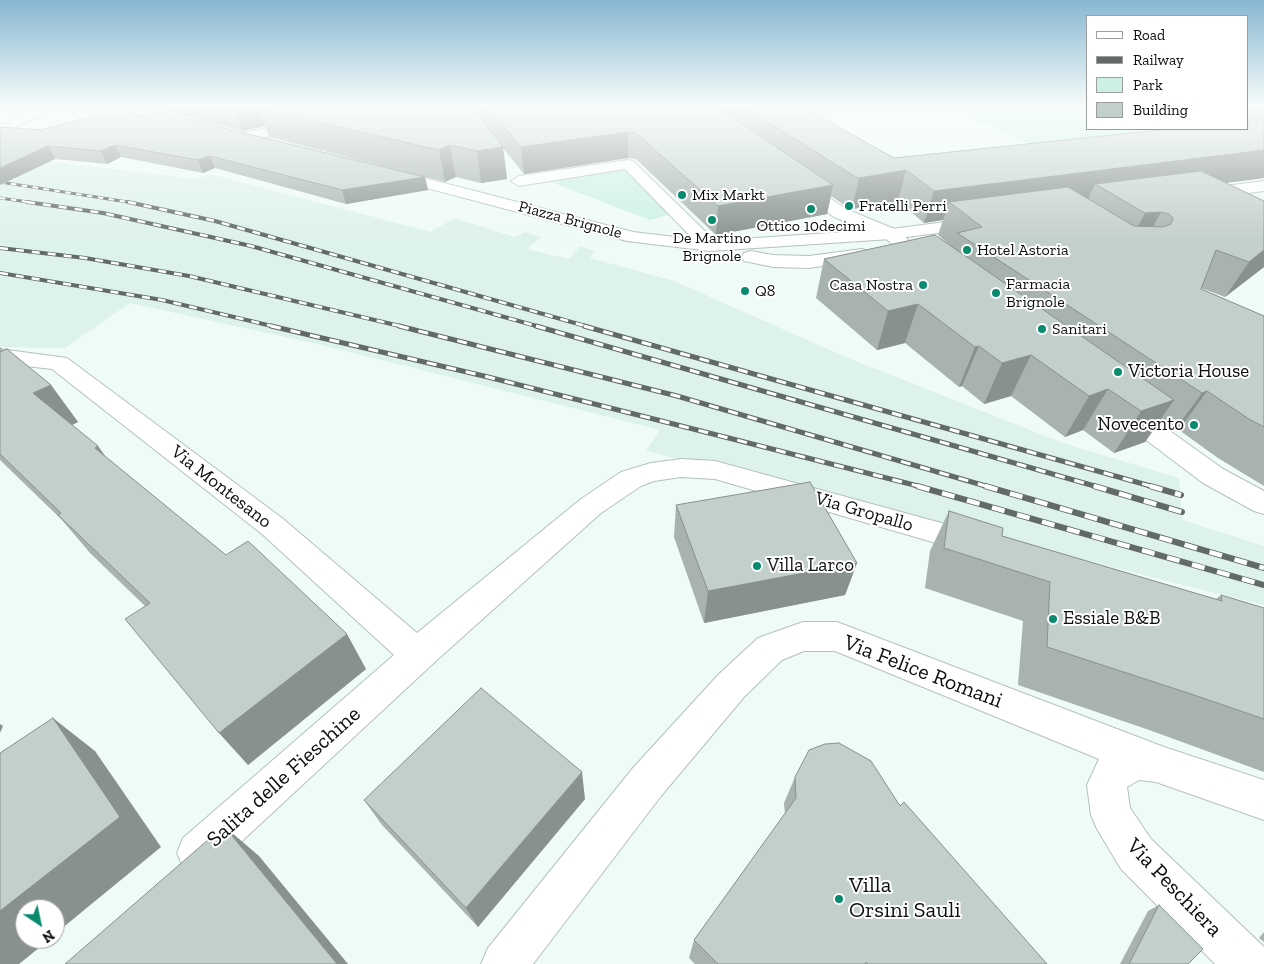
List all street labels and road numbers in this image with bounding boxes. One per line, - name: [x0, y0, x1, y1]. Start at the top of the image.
- street label: Piazza Brignole: [516, 197, 624, 243]
- street label: Via Montesano: [166, 441, 276, 533]
- street label: Via Gropallo: [812, 487, 916, 537]
- street label: Via Felice Romani: [840, 630, 1006, 714]
- street label: Salita delle Fieschine: [202, 701, 366, 853]
- street label: Via Peschiera: [1121, 833, 1227, 943]

